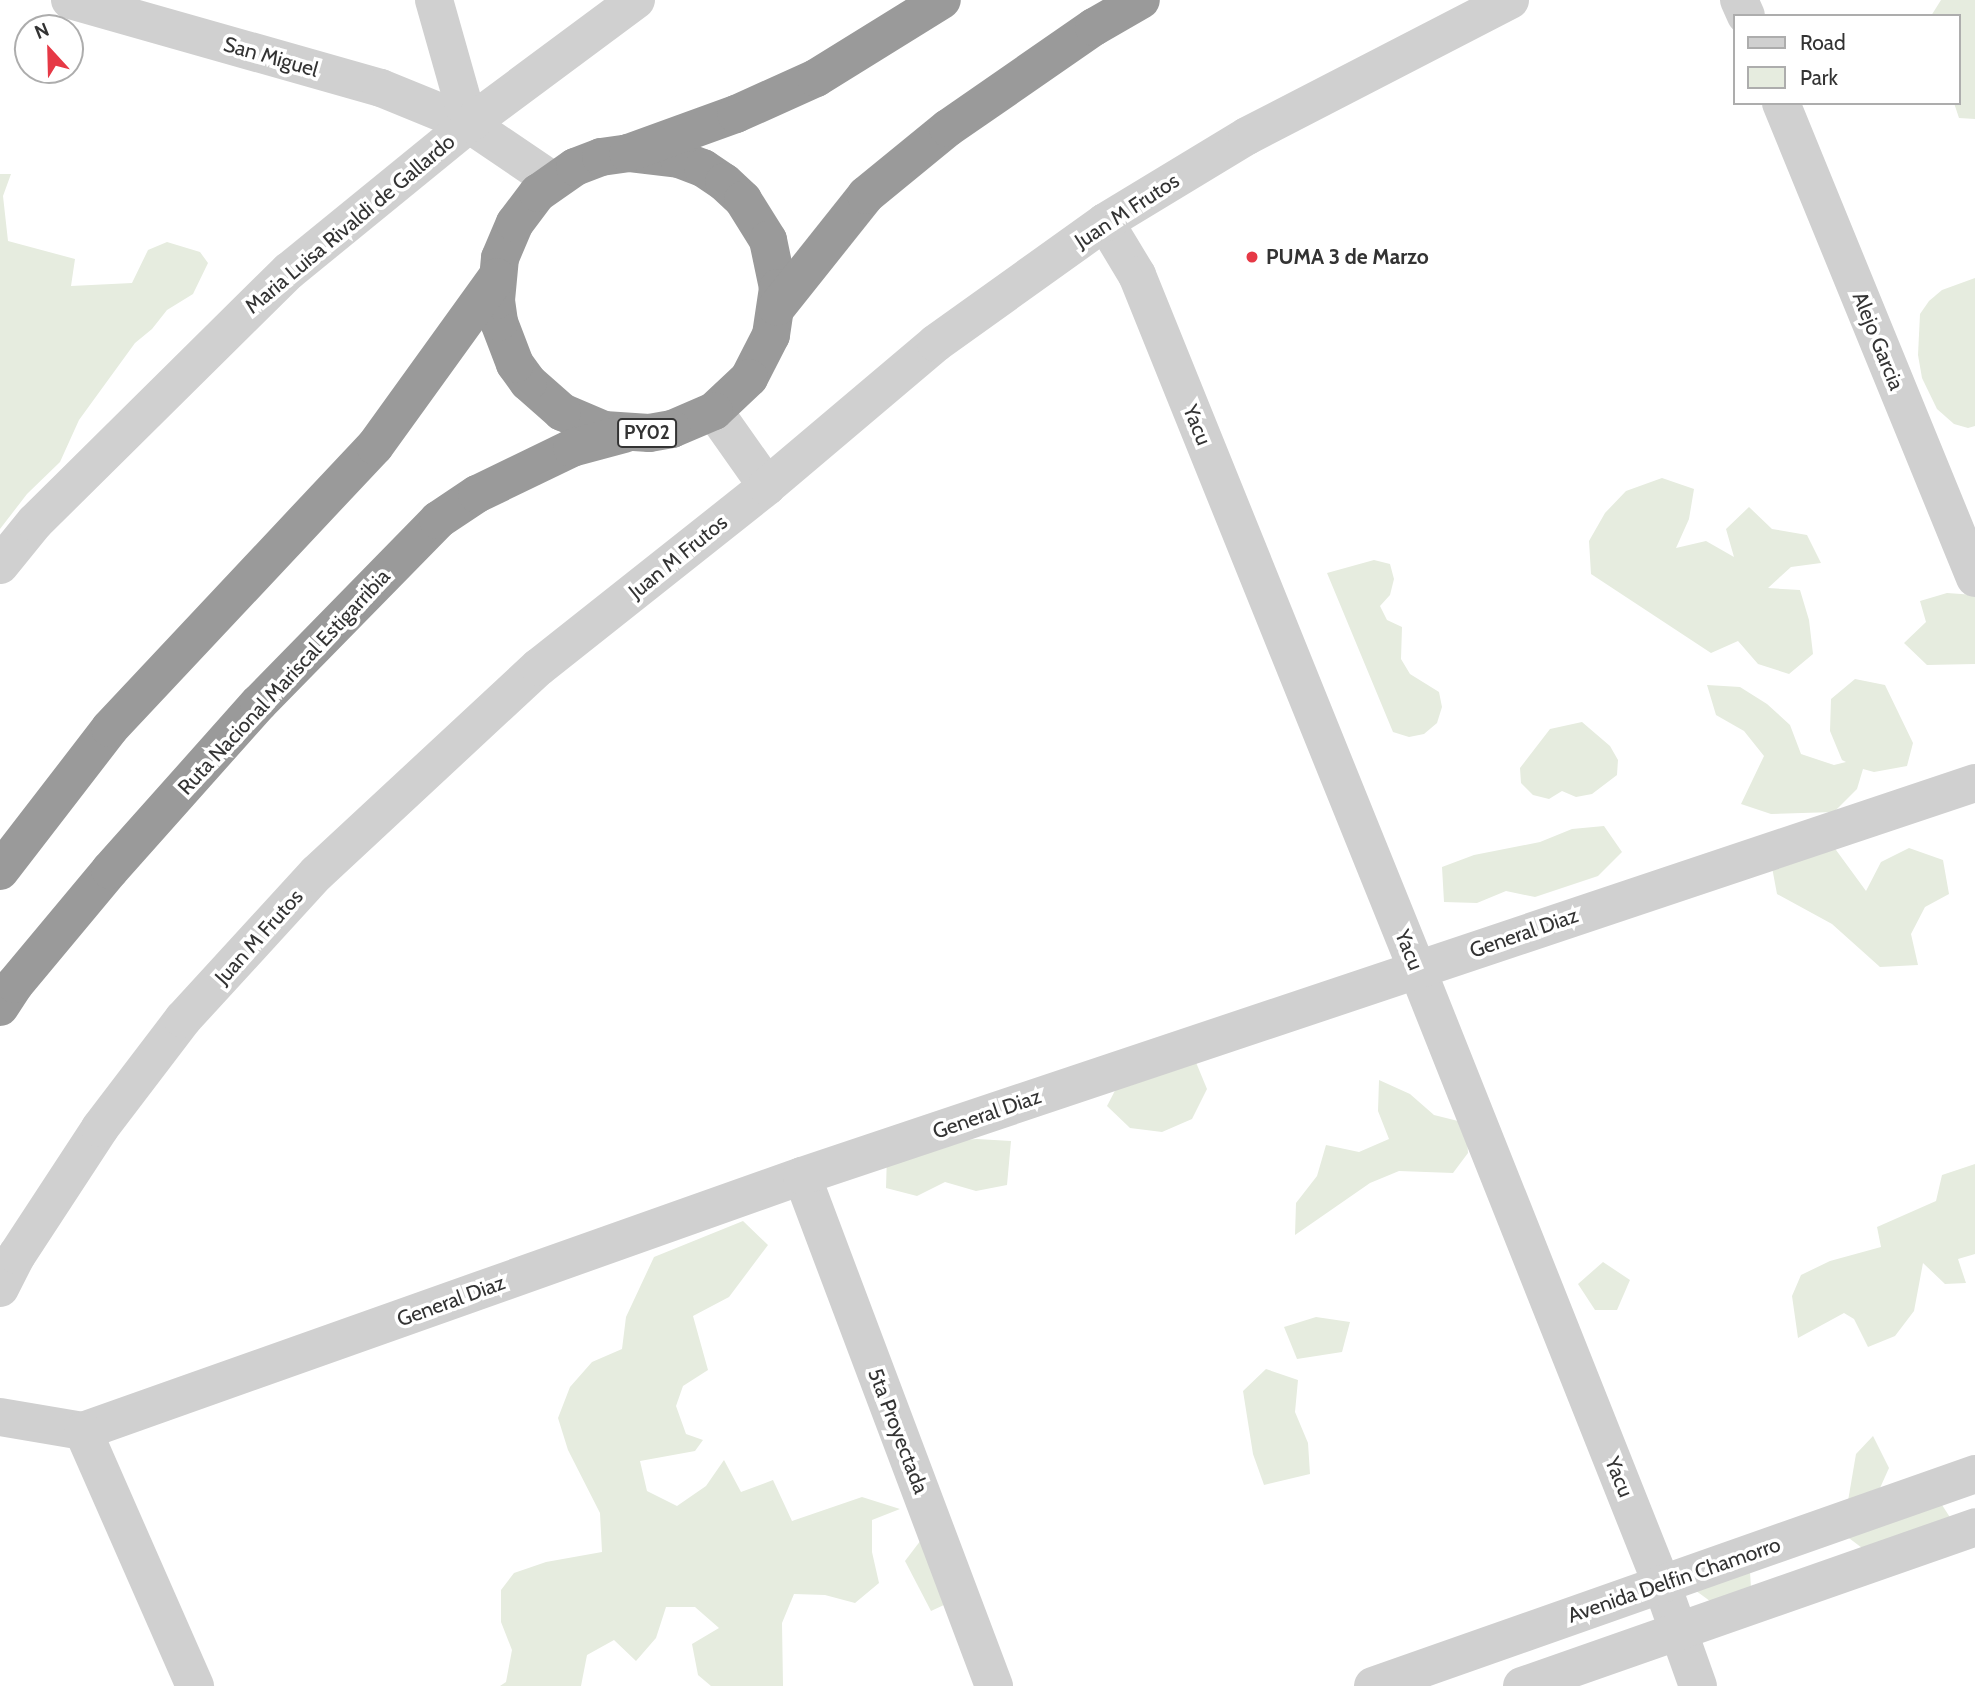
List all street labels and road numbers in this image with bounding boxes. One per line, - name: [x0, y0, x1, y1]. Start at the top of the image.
- street label: San Miguel: [221, 31, 321, 83]
- street label: Maria Luisa Rivaldi de Gallardo: [240, 129, 460, 319]
- street label: Juan M Frutos: [1070, 168, 1184, 254]
- street label: Alejo Garcia: [1847, 288, 1909, 394]
- street label: Yacu: [1178, 401, 1216, 449]
- road number: PY02: [616, 418, 678, 448]
- street label: Juan M Frutos: [624, 510, 732, 604]
- street label: Ruta Nacional Mariscal Estigarribia: [173, 564, 395, 800]
- street label: Juan M Frutos: [210, 884, 308, 990]
- street label: General Diaz: [1466, 903, 1582, 963]
- street label: Yacu: [1390, 926, 1428, 974]
- street label: General Diaz: [929, 1084, 1045, 1144]
- street label: General Diaz: [394, 1270, 508, 1332]
- street label: 5ta Proyectada: [863, 1365, 933, 1497]
- street label: Yacu: [1600, 1453, 1638, 1501]
- street label: Avenida Delfin Chamorro: [1564, 1532, 1784, 1628]

